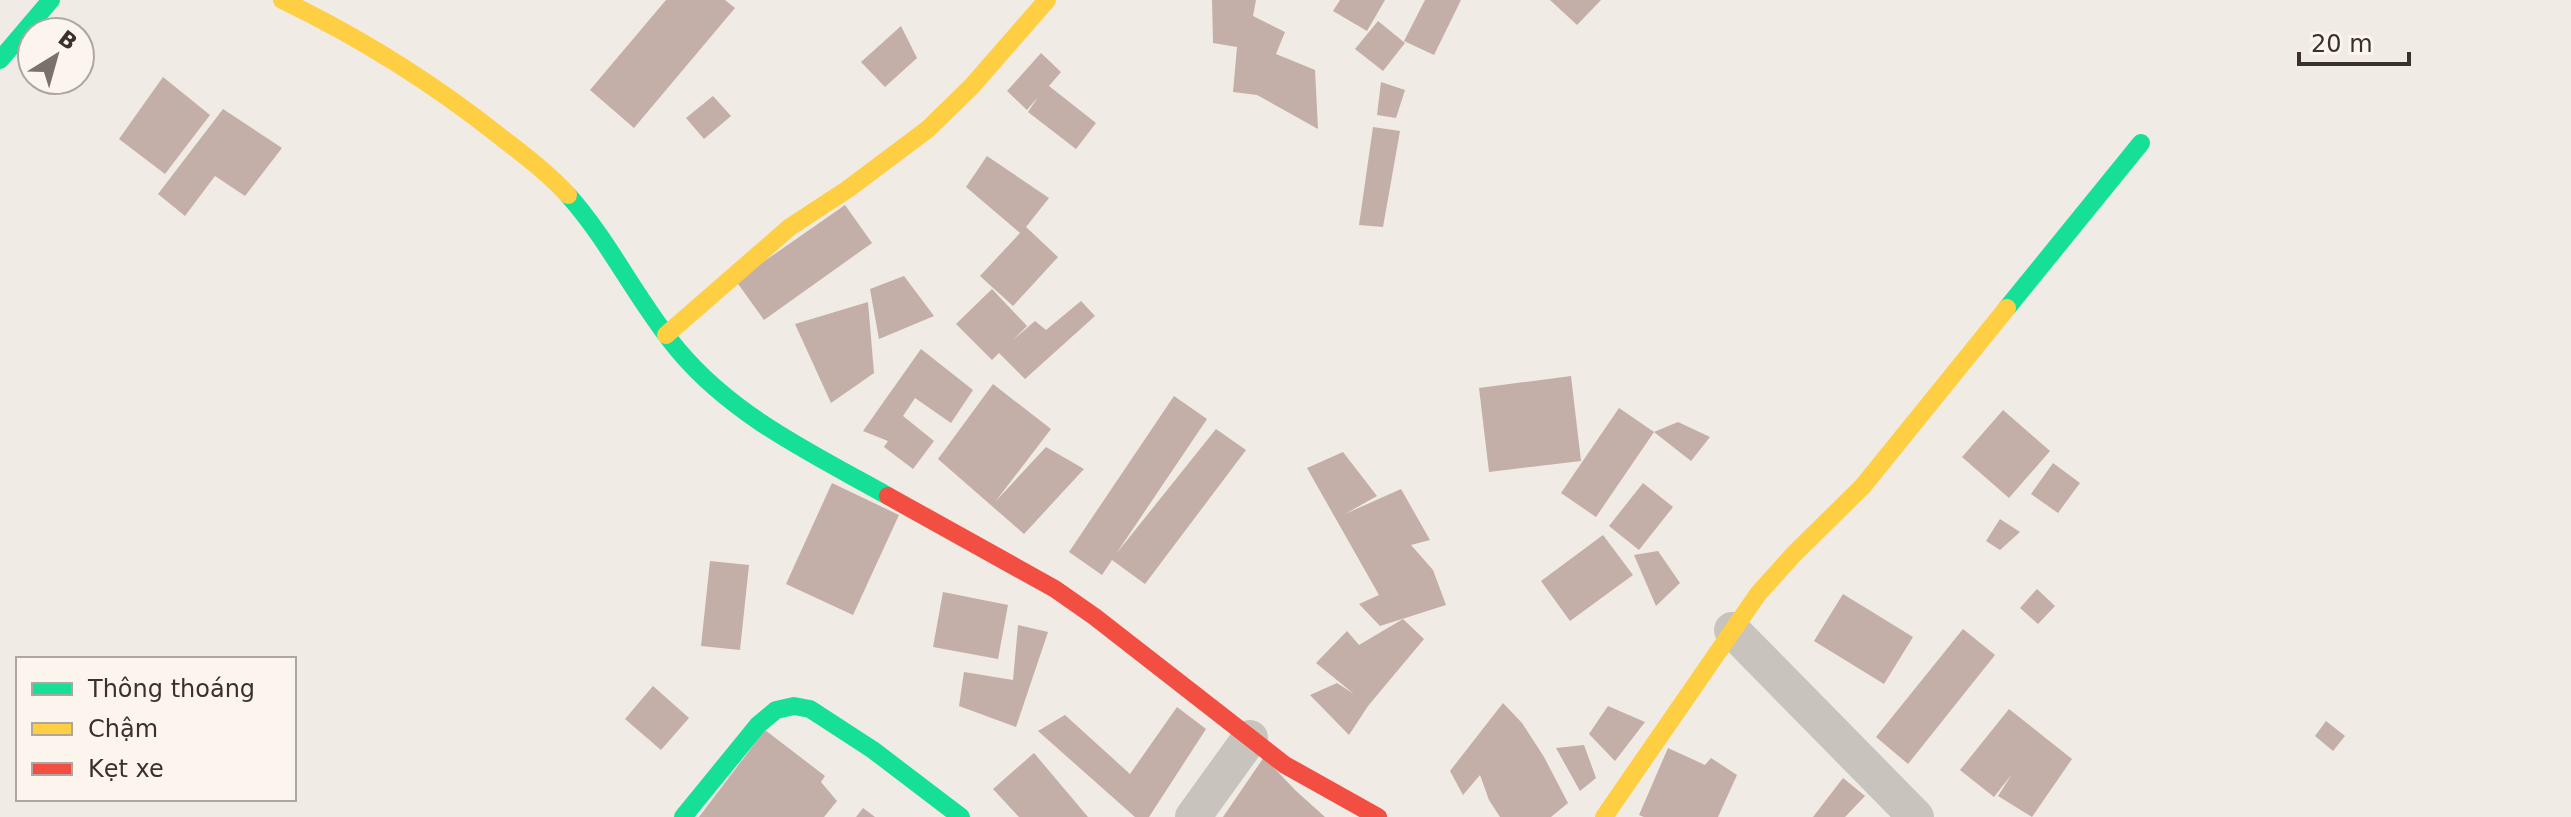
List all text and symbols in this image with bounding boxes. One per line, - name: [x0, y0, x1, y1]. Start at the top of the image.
- north arrow: [16, 16, 96, 96]
- scale bar: [2299, 16, 2409, 66]
- text: B: [54, 25, 82, 55]
- text: 20 m: [2311, 30, 2373, 58]
- legend: [16, 657, 296, 801]
- text: Thông thoáng: [87, 675, 255, 703]
- text: Chậm: [88, 715, 158, 743]
- text: Kẹt xe: [88, 755, 164, 783]

